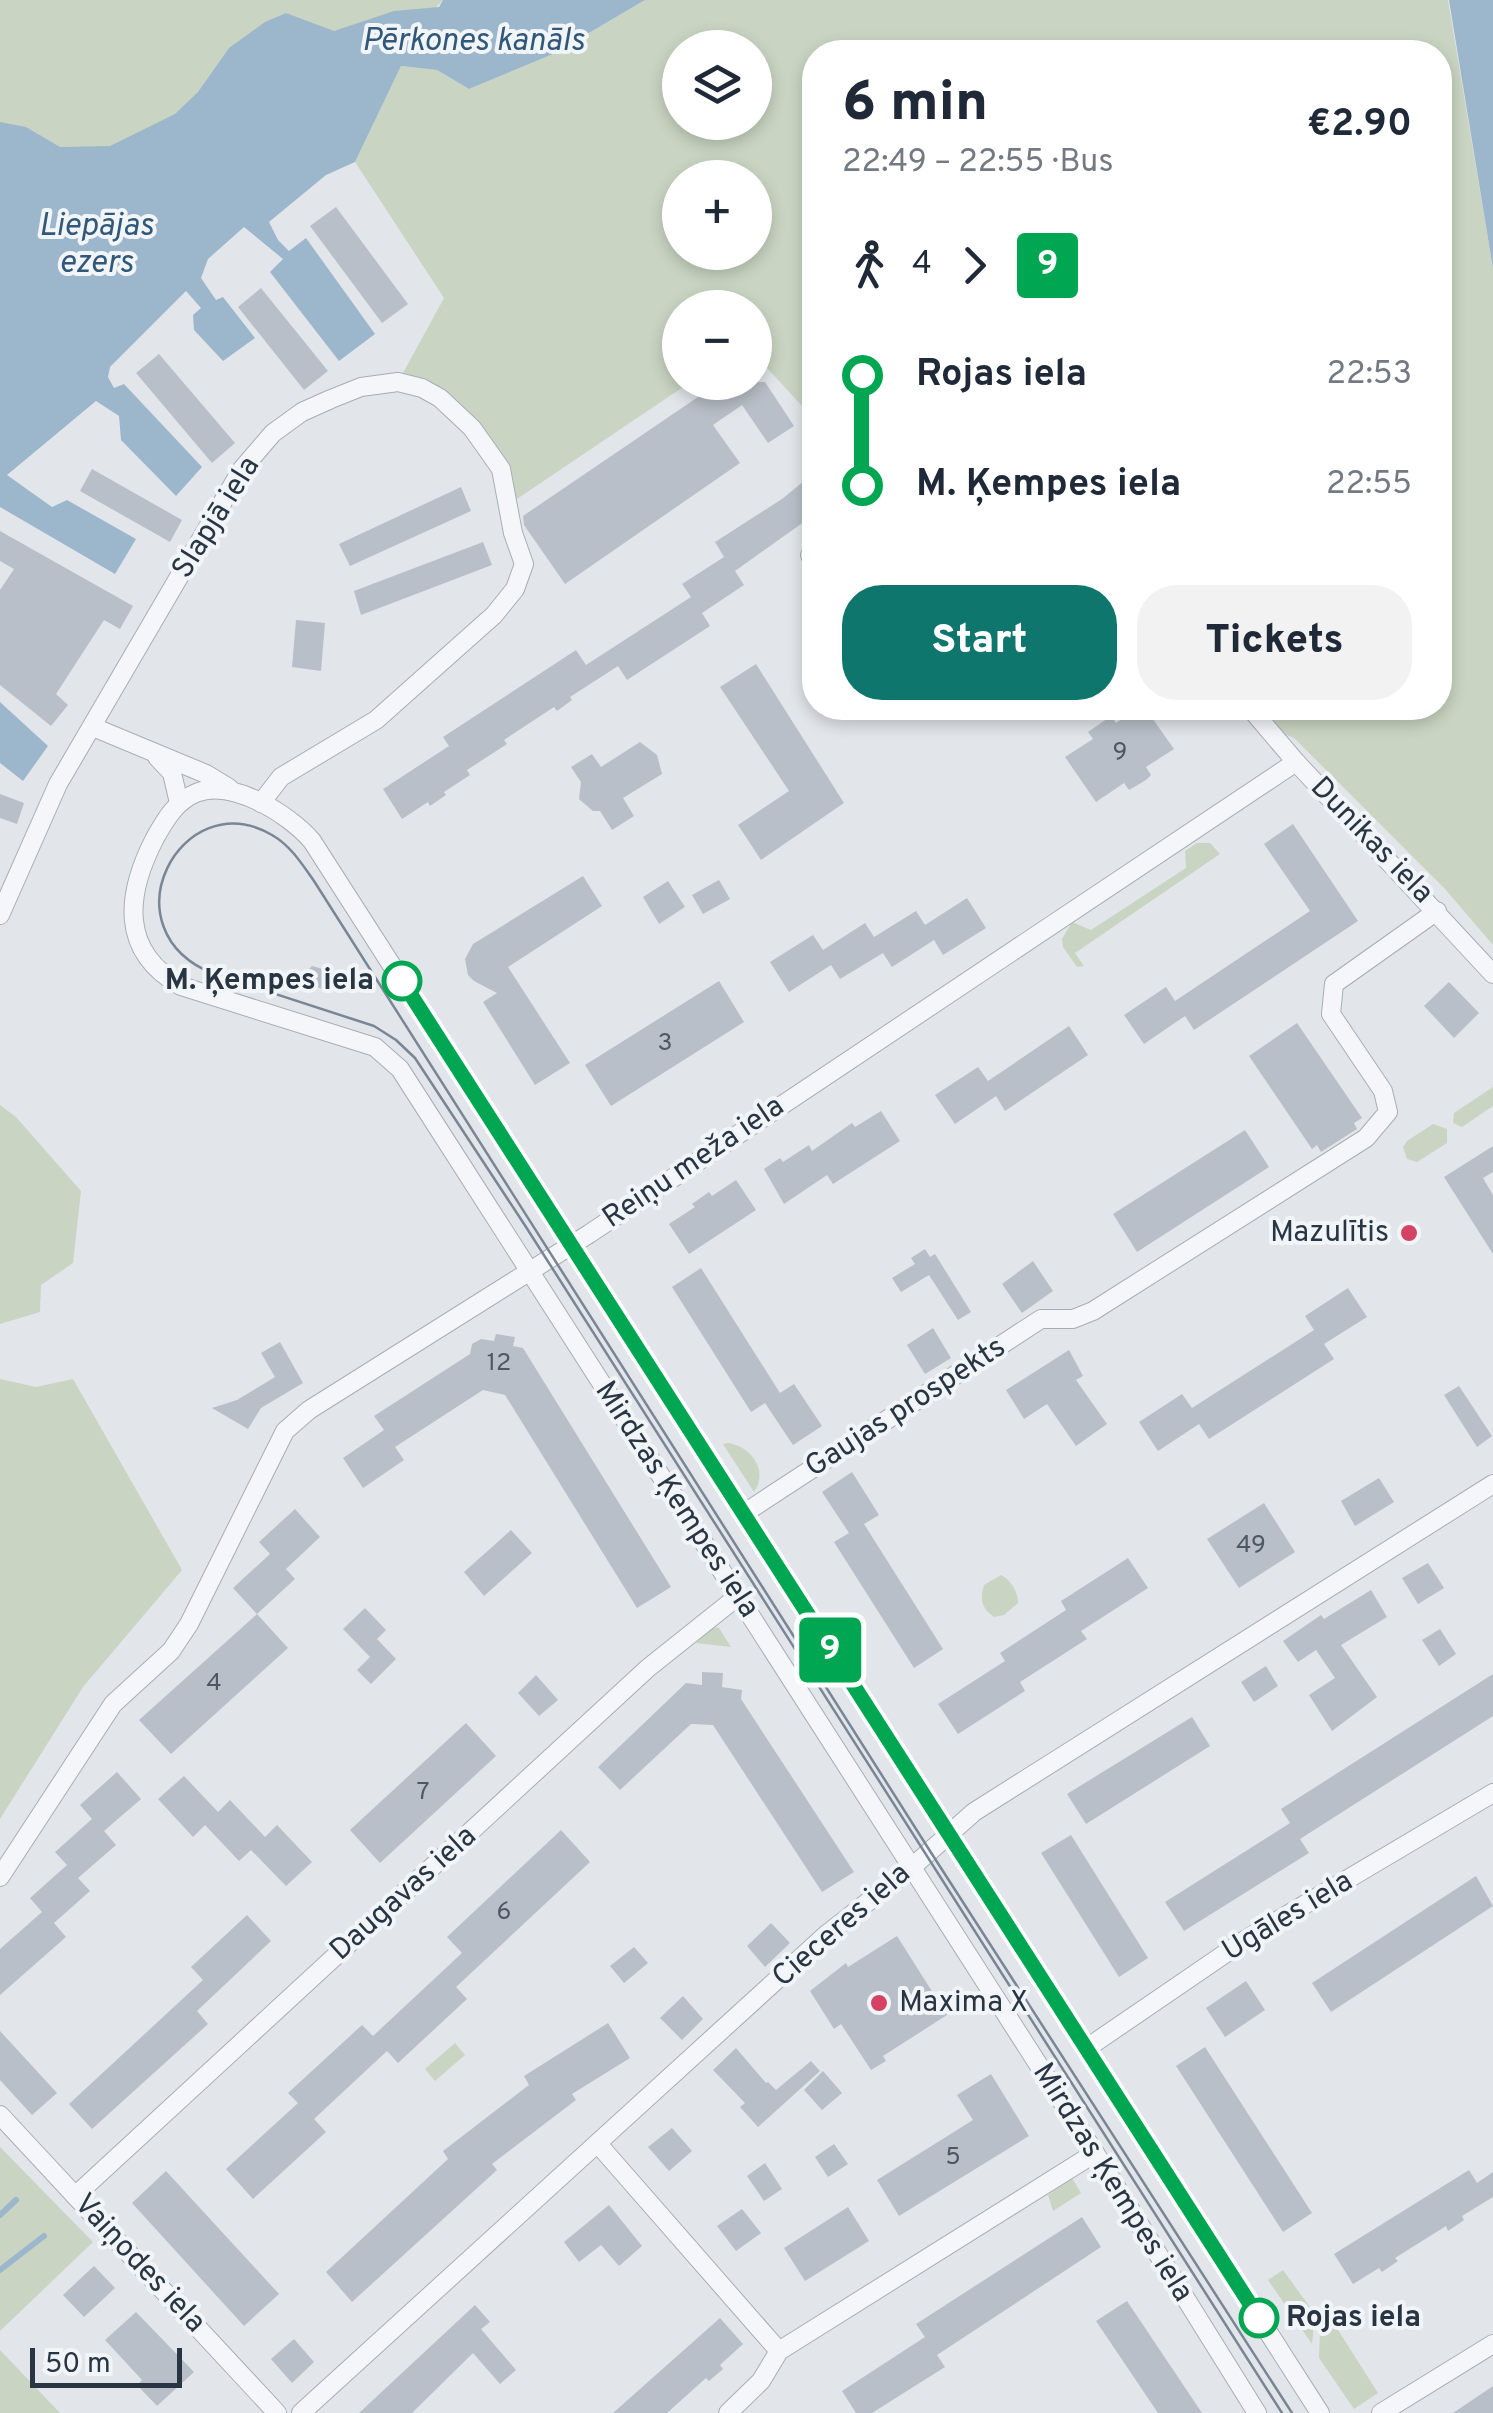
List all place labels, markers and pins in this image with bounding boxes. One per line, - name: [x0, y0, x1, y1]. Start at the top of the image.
- marker: M. Ķempes iela: [383, 962, 421, 1000]
- place label: M. Ķempes iela: [165, 963, 374, 1000]
- place label: Mazulītis: [1270, 1215, 1389, 1252]
- marker: Mazulītis: [1398, 1222, 1420, 1244]
- place label: Maxima X: [899, 1985, 1028, 2022]
- marker: Maxima X: [868, 1992, 890, 2014]
- marker: Rojas iela: [1240, 2299, 1278, 2337]
- place label: Rojas iela: [1286, 2300, 1421, 2337]

